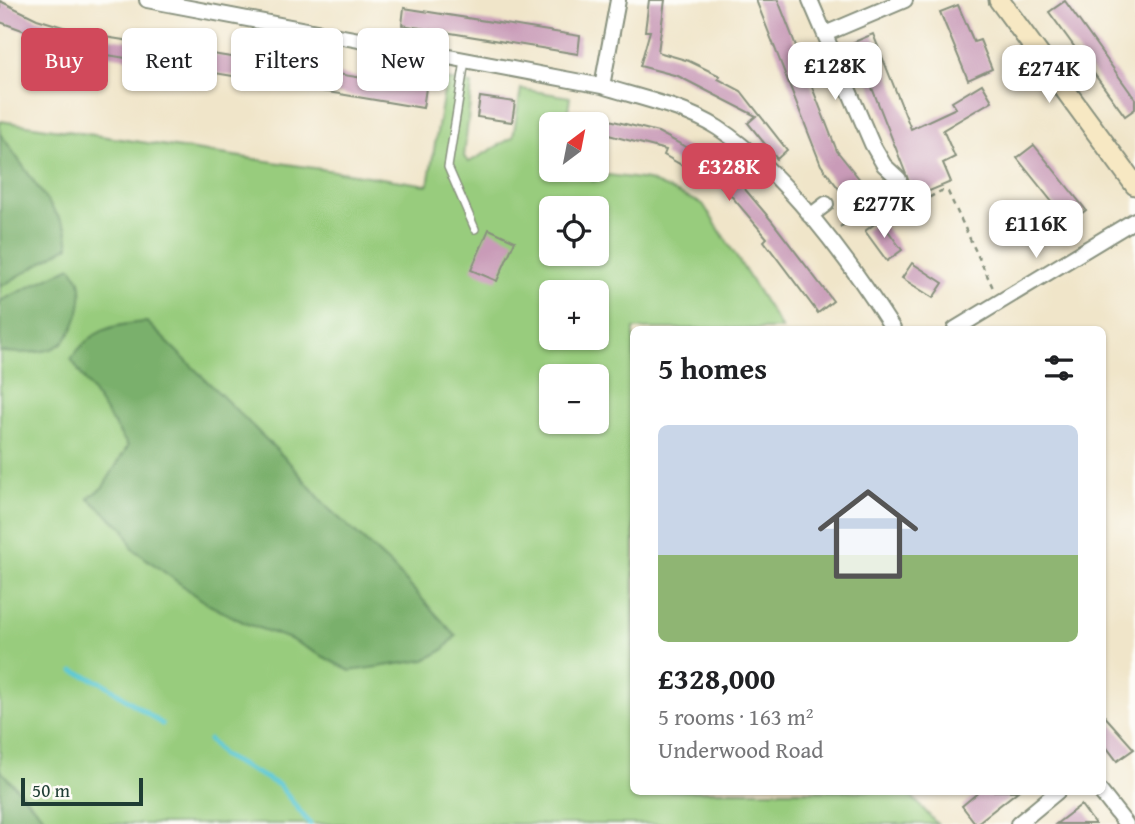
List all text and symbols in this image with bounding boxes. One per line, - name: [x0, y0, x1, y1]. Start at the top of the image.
- chip: Buy: [21, 28, 108, 91]
- chip: Rent: [122, 28, 217, 91]
- chip: Filters: [231, 28, 343, 91]
- chip: New: [357, 28, 449, 91]
- pin: £128K: [786, 42, 884, 102]
- pin: £274K: [1000, 46, 1098, 105]
- text: £128K: [804, 48, 866, 81]
- text: £274K: [1018, 51, 1080, 84]
- north arrow: [539, 112, 609, 182]
- map controls: [539, 112, 609, 434]
- pin: £328K: [680, 144, 778, 203]
- text: £328K: [698, 149, 760, 182]
- pin: £277K: [835, 180, 933, 240]
- text: £277K: [853, 186, 915, 219]
- button: locate: [539, 196, 609, 266]
- pin: £116K: [987, 201, 1085, 260]
- text: £116K: [1005, 206, 1067, 239]
- button: +: [539, 280, 609, 350]
- text: 5 homes: [658, 346, 767, 390]
- icon: filters: [1040, 349, 1078, 387]
- button: −: [539, 364, 609, 434]
- icon: home: [805, 471, 931, 597]
- text: £328,000: [658, 656, 775, 700]
- text: 5 rooms · 163 m²: [658, 700, 813, 733]
- text: Underwood Road: [658, 733, 824, 766]
- scale bar: [21, 775, 144, 807]
- text: 50 m: [32, 776, 70, 804]

